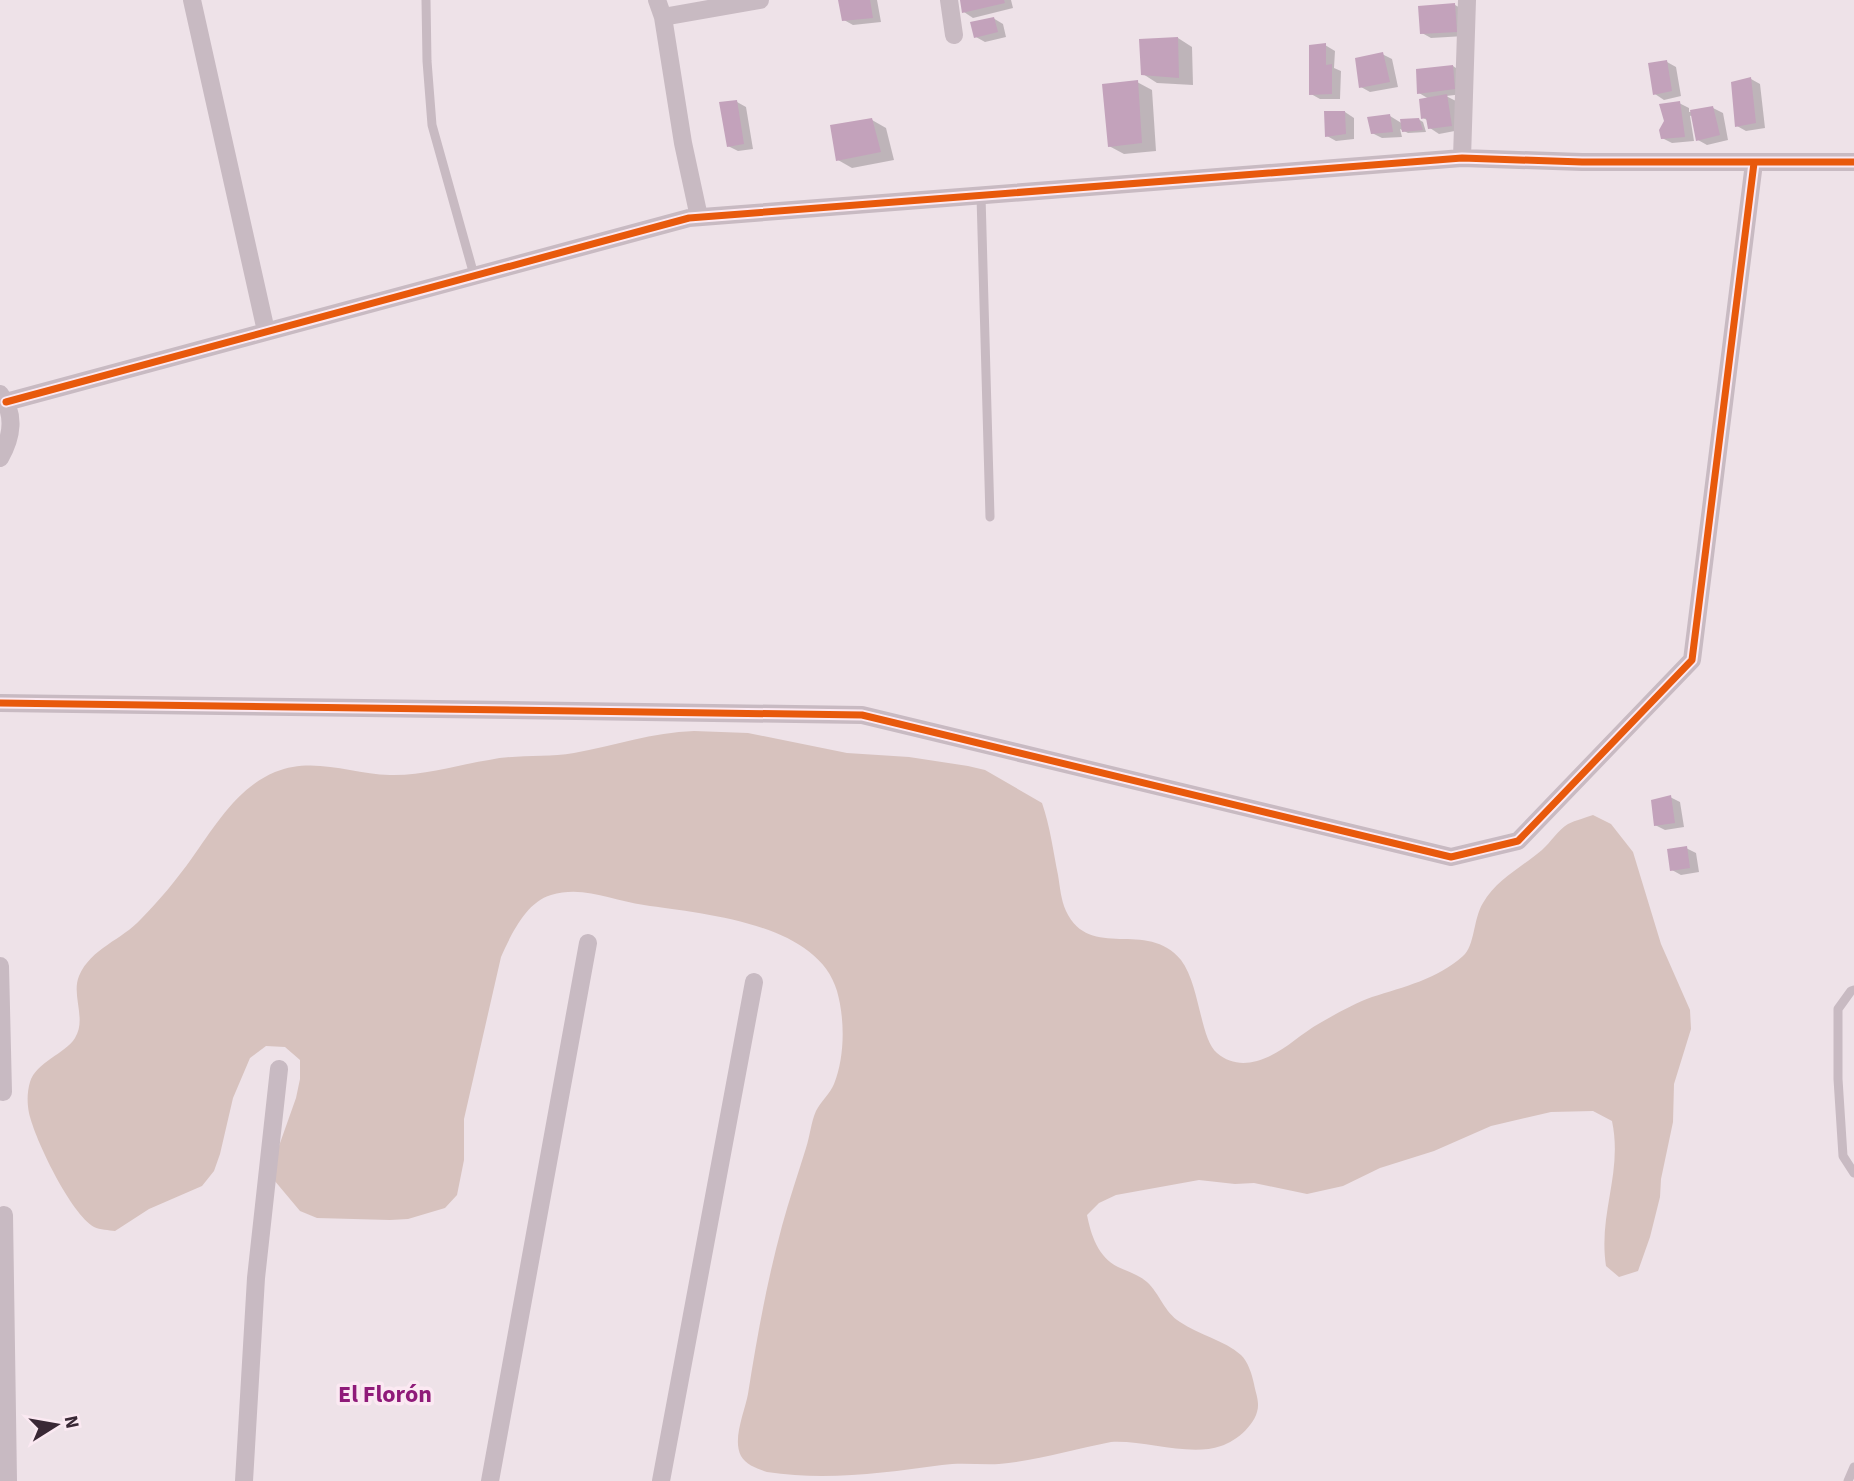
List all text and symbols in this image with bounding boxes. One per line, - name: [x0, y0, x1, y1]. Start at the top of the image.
- district label: El Florón: [338, 1377, 432, 1412]
- north arrow: [21, 1390, 91, 1460]
- text: N: [57, 1413, 86, 1431]

